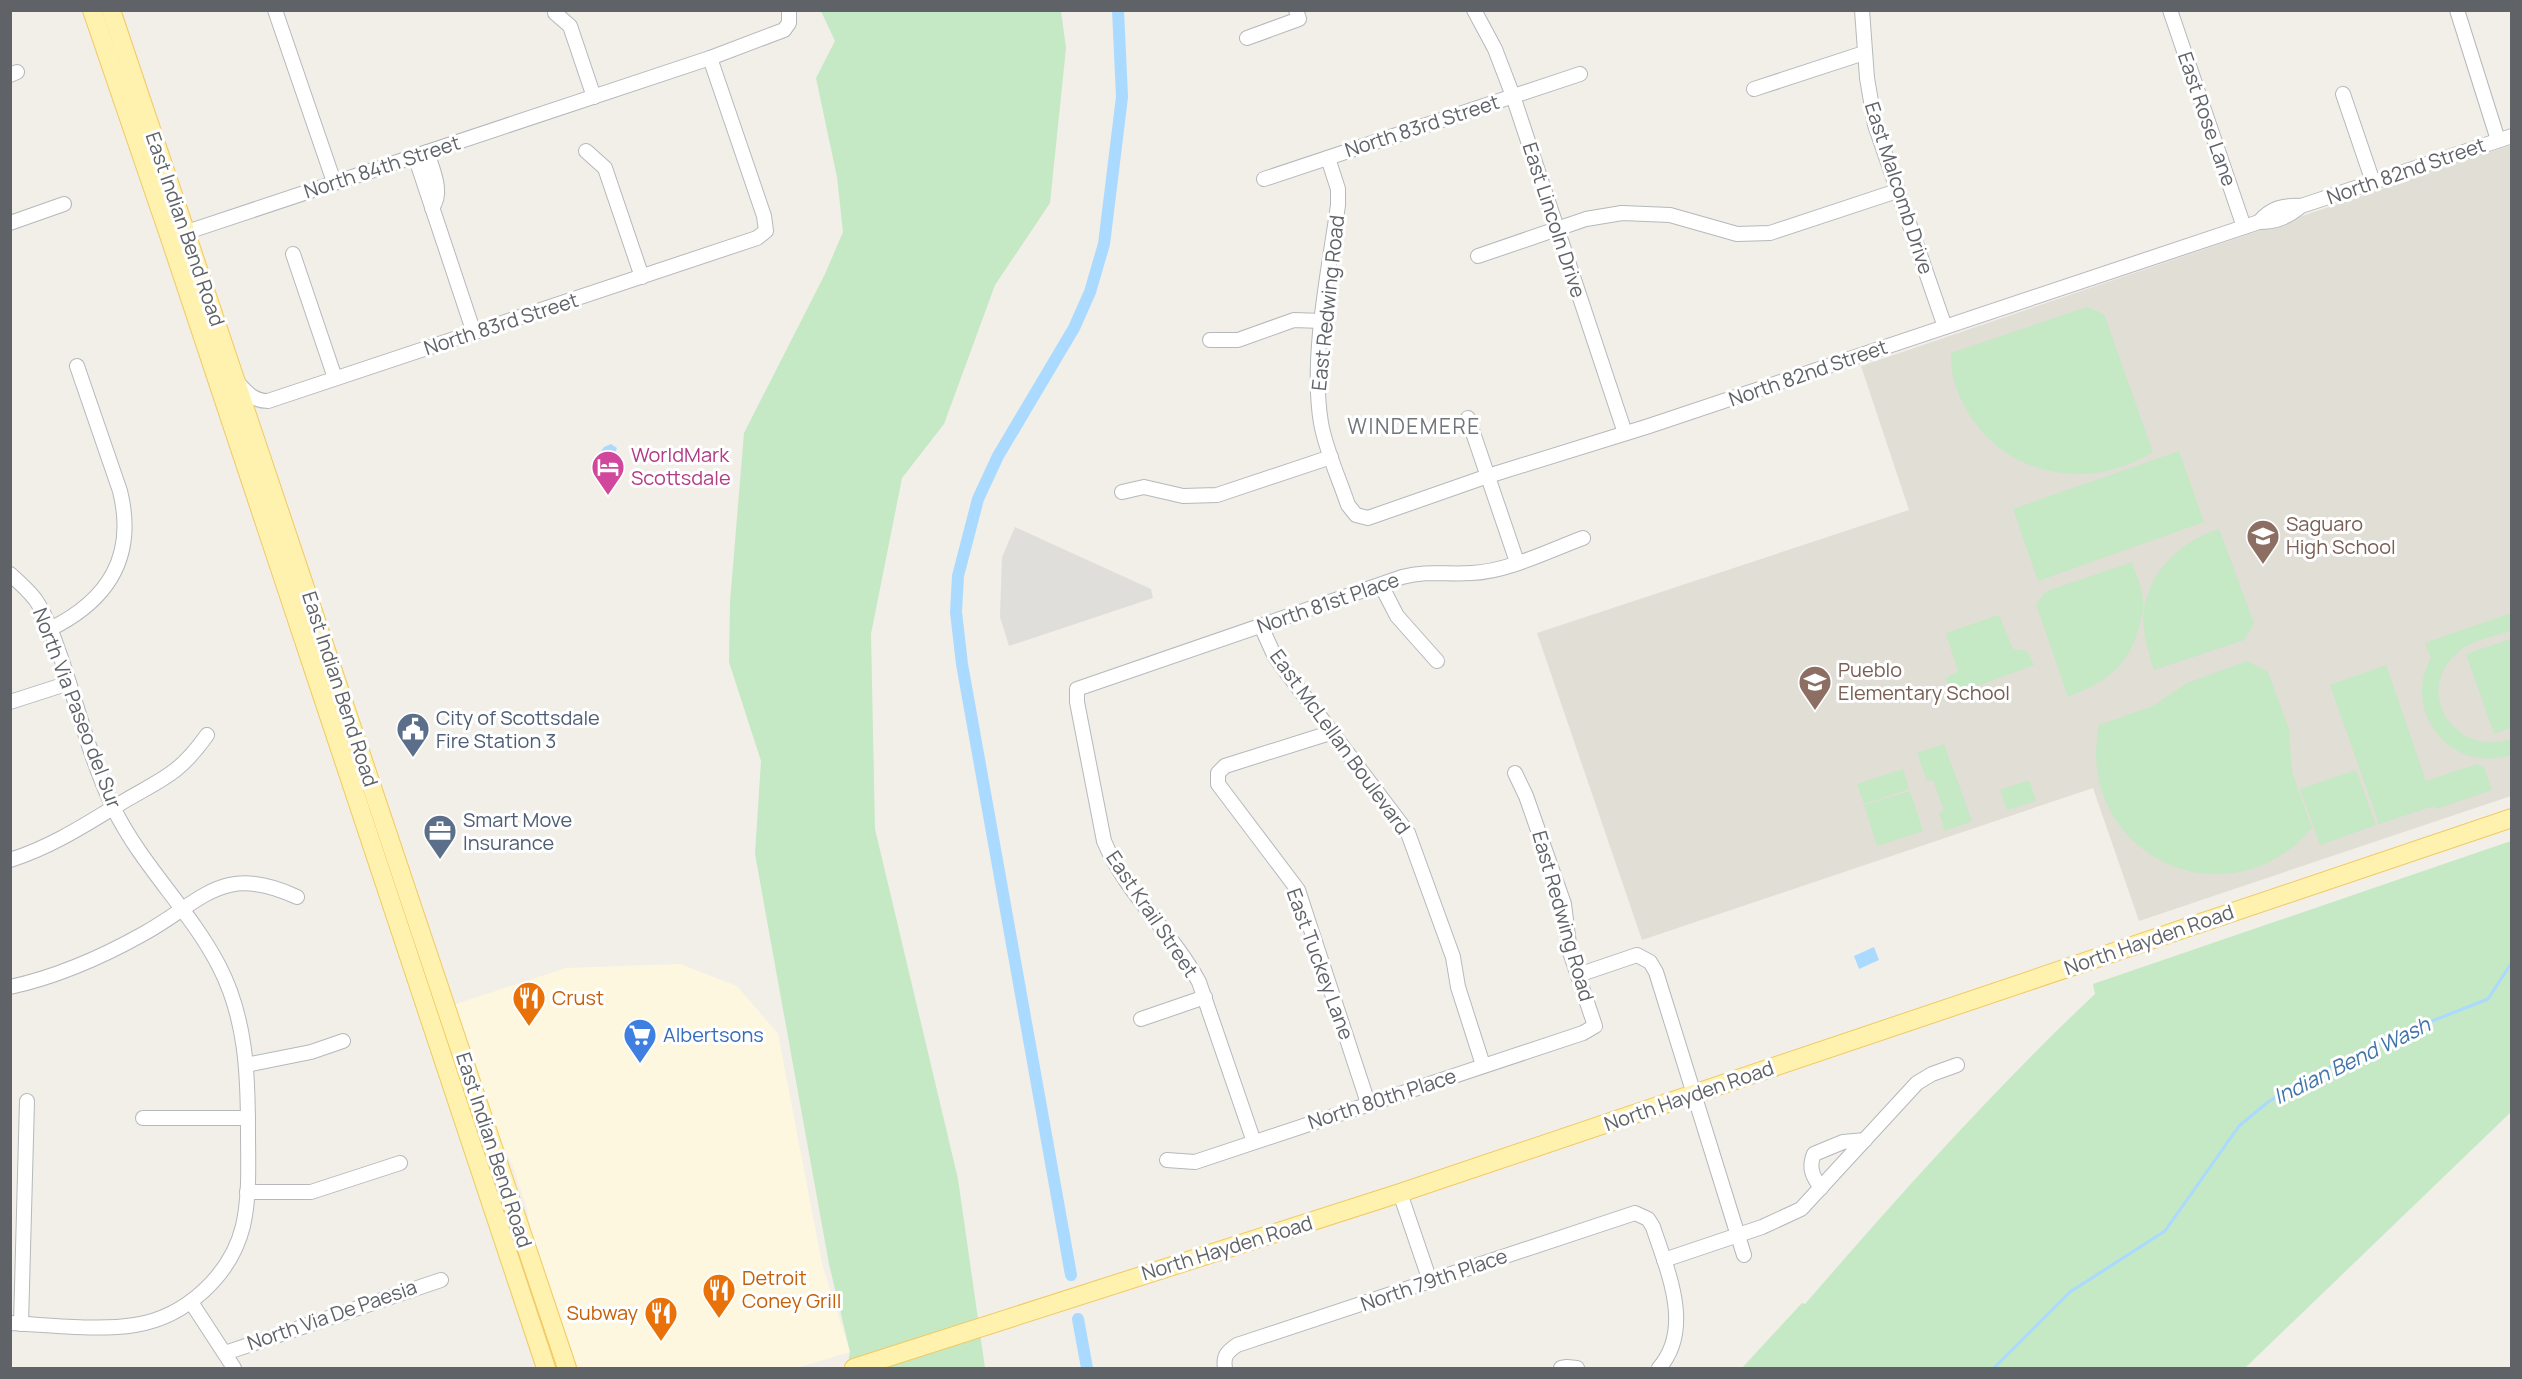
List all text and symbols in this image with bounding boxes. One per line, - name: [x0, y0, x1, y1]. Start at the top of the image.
- street label: East Rose Lane: [2172, 48, 2243, 190]
- street label: North 83rd Street: [1341, 88, 1503, 163]
- street label: East Malcomb Drive: [1859, 98, 1940, 278]
- street label: East Indian Bend Road: [140, 128, 231, 330]
- street label: North 84th Street: [300, 129, 463, 204]
- street label: North 82nd Street: [2323, 131, 2489, 210]
- street label: East Lincoln Drive: [1517, 139, 1592, 301]
- street label: East Redwing Road: [1305, 214, 1350, 392]
- street label: North 83rd Street: [420, 286, 582, 361]
- street label: North 82nd Street: [1725, 333, 1891, 412]
- district label: WINDEMERE: [1347, 412, 1481, 440]
- place label: WorldMark Scottsdale: [631, 441, 731, 491]
- hotel icon: WorldMark Scottsdale: [590, 449, 626, 496]
- place label: Saguaro High School: [2286, 510, 2396, 560]
- school or university icon: Saguaro High School: [2245, 518, 2281, 565]
- street label: North 81st Place: [1253, 566, 1403, 640]
- street label: East Indian Bend Road: [296, 588, 385, 790]
- street label: North Via Paseo del Sur: [27, 604, 128, 812]
- street label: East McLellan Boulevard: [1264, 644, 1417, 840]
- place label: Pueblo Elementary School: [1838, 656, 2010, 706]
- school or university icon: Pueblo Elementary School: [1797, 664, 1833, 711]
- place label: City of Scottsdale Fire Station 3: [436, 704, 600, 754]
- public building icon: City of Scottsdale Fire Station 3: [395, 711, 431, 758]
- place label: Smart Move Insurance: [463, 806, 572, 856]
- office icon: Smart Move Insurance: [422, 813, 458, 860]
- street label: East Redwing Road: [1526, 827, 1601, 1004]
- street label: East Krail Street: [1100, 845, 1205, 982]
- street label: East Tuckey Lane: [1281, 884, 1360, 1043]
- street label: North Hayden Road: [2061, 898, 2237, 981]
- restaurant icon: Crust: [511, 980, 547, 1027]
- place label: Crust: [552, 984, 604, 1011]
- water label: Indian Bend Wash: [2269, 1009, 2436, 1110]
- supermarket icon: Albertsons: [622, 1017, 658, 1064]
- place label: Albertsons: [663, 1021, 764, 1048]
- street label: East Indian Bend Road: [450, 1049, 539, 1251]
- street label: North Hayden Road: [1601, 1054, 1777, 1137]
- street label: North 80th Place: [1304, 1062, 1460, 1135]
- street label: North Hayden Road: [1138, 1209, 1316, 1286]
- street label: North 79th Place: [1357, 1242, 1511, 1317]
- place label: Detroit Coney Grill: [742, 1264, 841, 1314]
- restaurant icon: Detroit Coney Grill: [701, 1272, 737, 1319]
- street label: North Via De Paesia: [243, 1273, 420, 1356]
- restaurant icon: Subway: [643, 1295, 679, 1342]
- place label: Subway: [567, 1299, 638, 1326]

